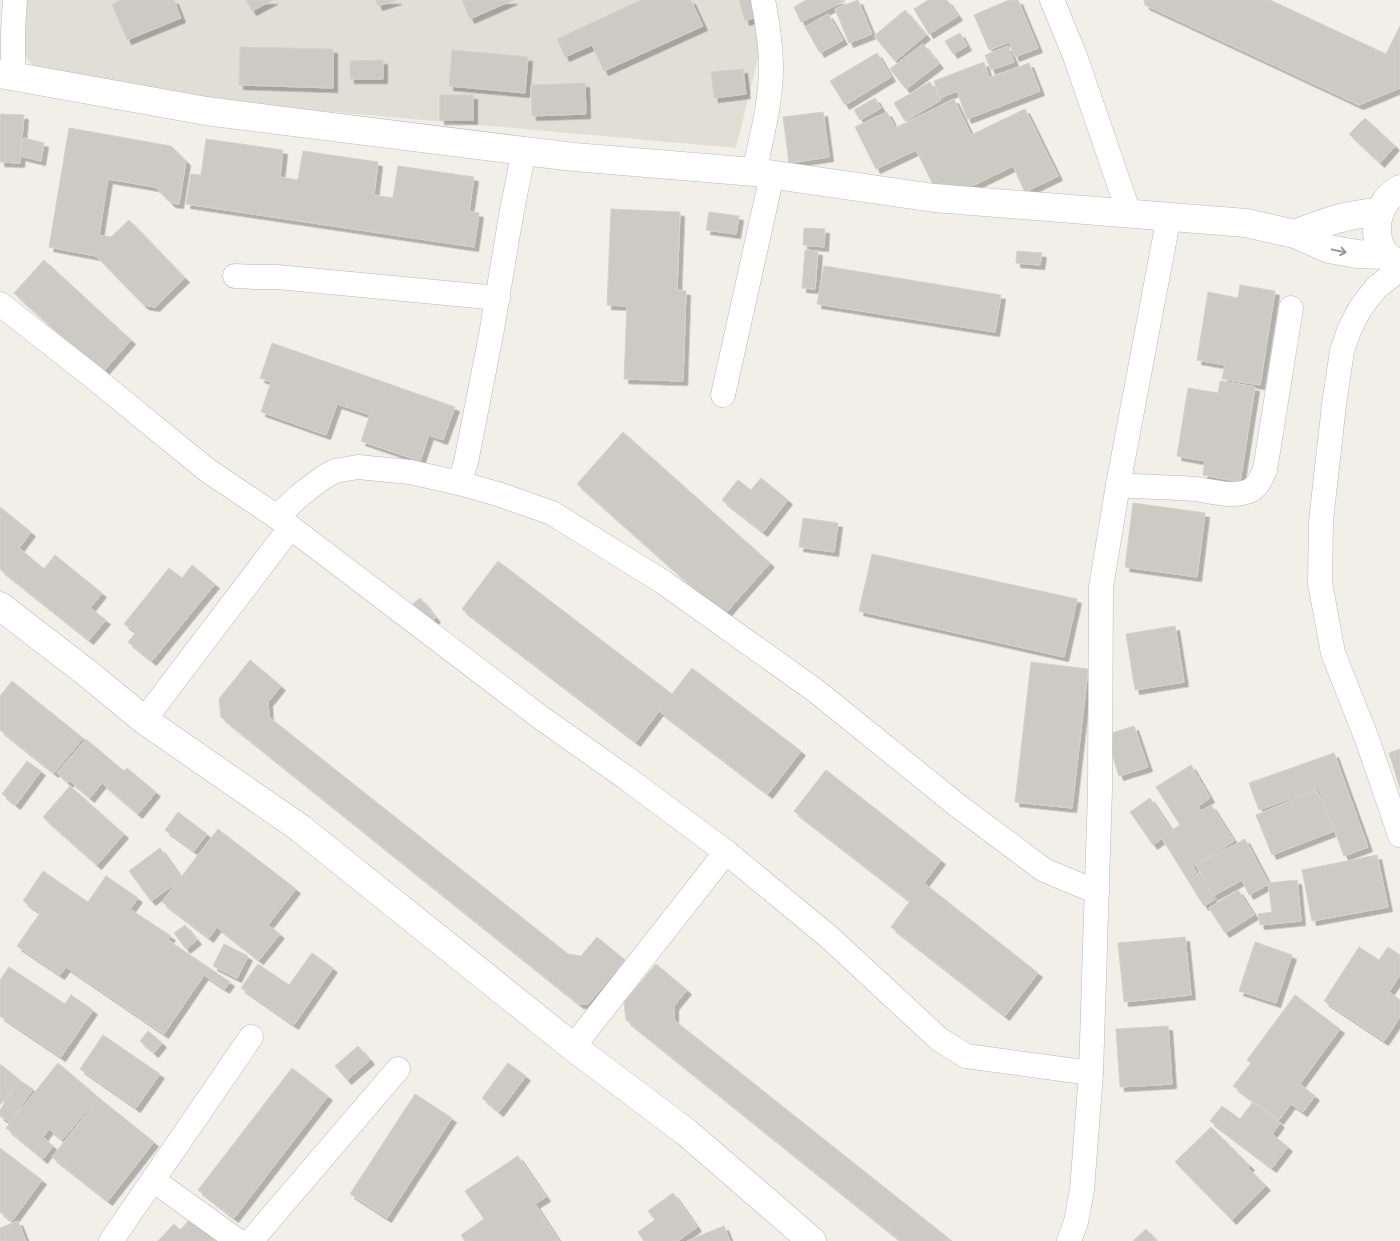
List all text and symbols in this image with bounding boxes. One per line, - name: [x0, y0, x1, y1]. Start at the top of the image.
- one-way arrow: [1330, 247, 1346, 256]

